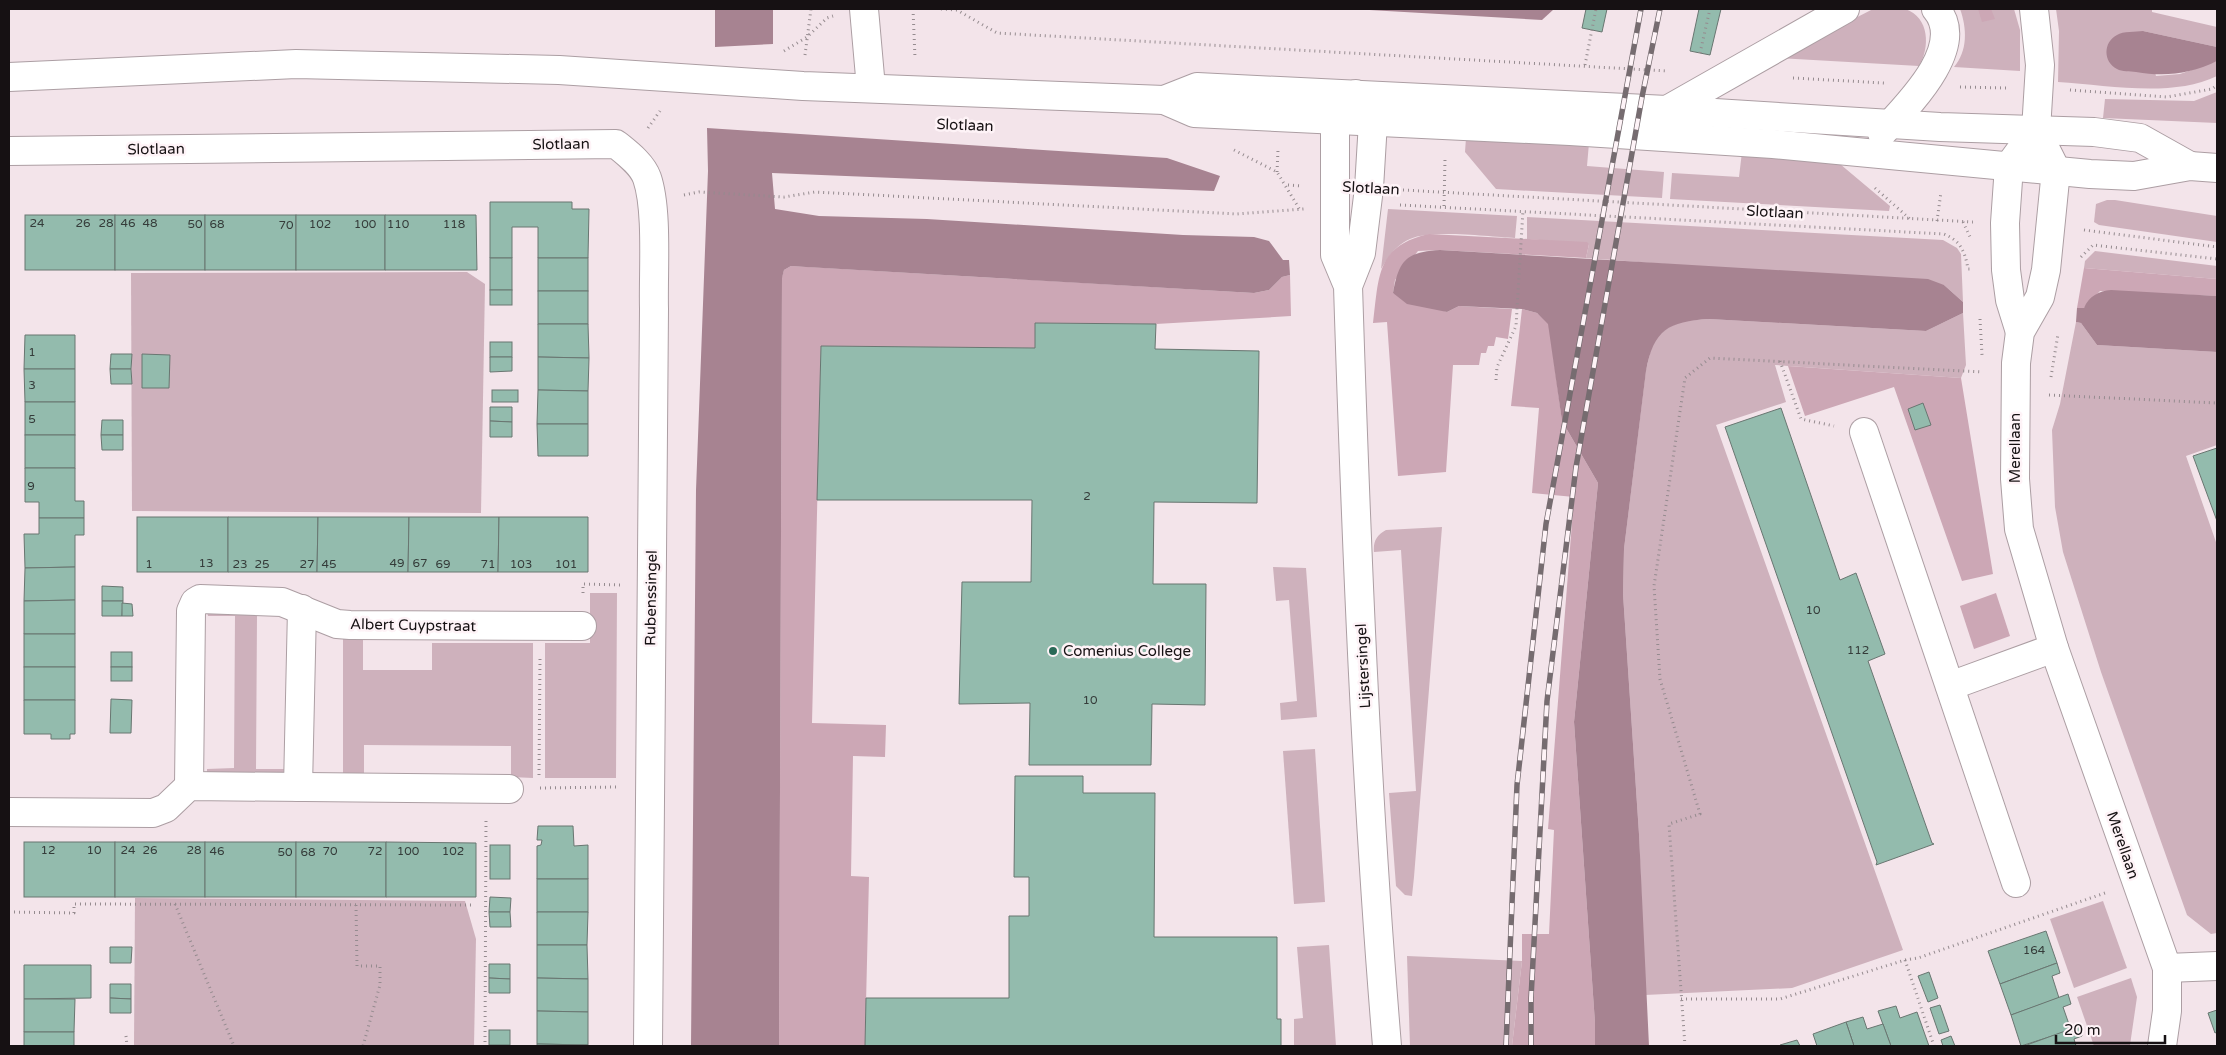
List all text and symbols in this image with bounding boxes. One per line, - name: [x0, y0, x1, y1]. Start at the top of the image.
- street label: Slotlaan: [936, 115, 994, 135]
- street label: Slotlaan: [532, 135, 590, 153]
- street label: Slotlaan: [127, 140, 185, 158]
- street label: Slotlaan: [1342, 178, 1400, 198]
- street label: Slotlaan: [1746, 202, 1804, 222]
- house number: 24: [29, 216, 45, 230]
- house number: 26: [75, 216, 91, 230]
- house number: 28: [98, 216, 114, 230]
- house number: 46: [120, 216, 136, 230]
- house number: 48: [142, 216, 158, 230]
- house number: 50: [187, 217, 203, 231]
- house number: 68: [209, 217, 225, 231]
- house number: 102: [309, 217, 331, 231]
- house number: 100: [354, 217, 377, 231]
- house number: 110: [387, 217, 410, 231]
- house number: 118: [443, 217, 465, 231]
- house number: 70: [278, 218, 294, 232]
- house number: 1: [28, 345, 36, 359]
- house number: 3: [28, 378, 36, 392]
- house number: 5: [28, 412, 36, 426]
- street label: Merellaan: [2006, 413, 2024, 483]
- house number: 9: [27, 479, 35, 493]
- house number: 2: [1083, 489, 1091, 503]
- street label: Rubenssingel: [641, 550, 661, 646]
- house number: 13: [198, 556, 214, 570]
- house number: 49: [389, 556, 405, 570]
- house number: 67: [412, 556, 428, 570]
- house number: 1: [145, 557, 153, 571]
- house number: 23: [232, 557, 248, 571]
- house number: 25: [254, 557, 270, 571]
- house number: 27: [299, 557, 315, 571]
- house number: 45: [321, 557, 337, 571]
- house number: 69: [435, 557, 451, 571]
- house number: 71: [480, 557, 496, 571]
- house number: 103: [510, 557, 532, 571]
- house number: 101: [555, 557, 577, 571]
- house number: 10: [1805, 603, 1821, 617]
- street label: Albert Cuypstraat: [350, 615, 476, 635]
- street label: Lijstersingel: [1352, 623, 1374, 709]
- place label: Comenius College: [1063, 642, 1191, 660]
- house number: 112: [1847, 643, 1869, 657]
- marker: Comenius College: [1047, 645, 1059, 657]
- house number: 10: [1082, 693, 1098, 707]
- street label: Merellaan: [2103, 809, 2143, 881]
- house number: 12: [40, 843, 56, 857]
- house number: 10: [86, 843, 102, 857]
- house number: 24: [120, 843, 136, 857]
- house number: 26: [142, 843, 158, 857]
- house number: 28: [186, 843, 202, 857]
- house number: 46: [209, 844, 225, 858]
- house number: 70: [322, 844, 338, 858]
- house number: 72: [367, 844, 383, 858]
- house number: 100: [397, 844, 420, 858]
- house number: 102: [442, 844, 464, 858]
- house number: 50: [277, 845, 293, 859]
- house number: 68: [300, 845, 316, 859]
- house number: 164: [2023, 943, 2046, 957]
- scale bar: [2056, 1012, 2165, 1044]
- text: 20 m: [2064, 1021, 2101, 1039]

